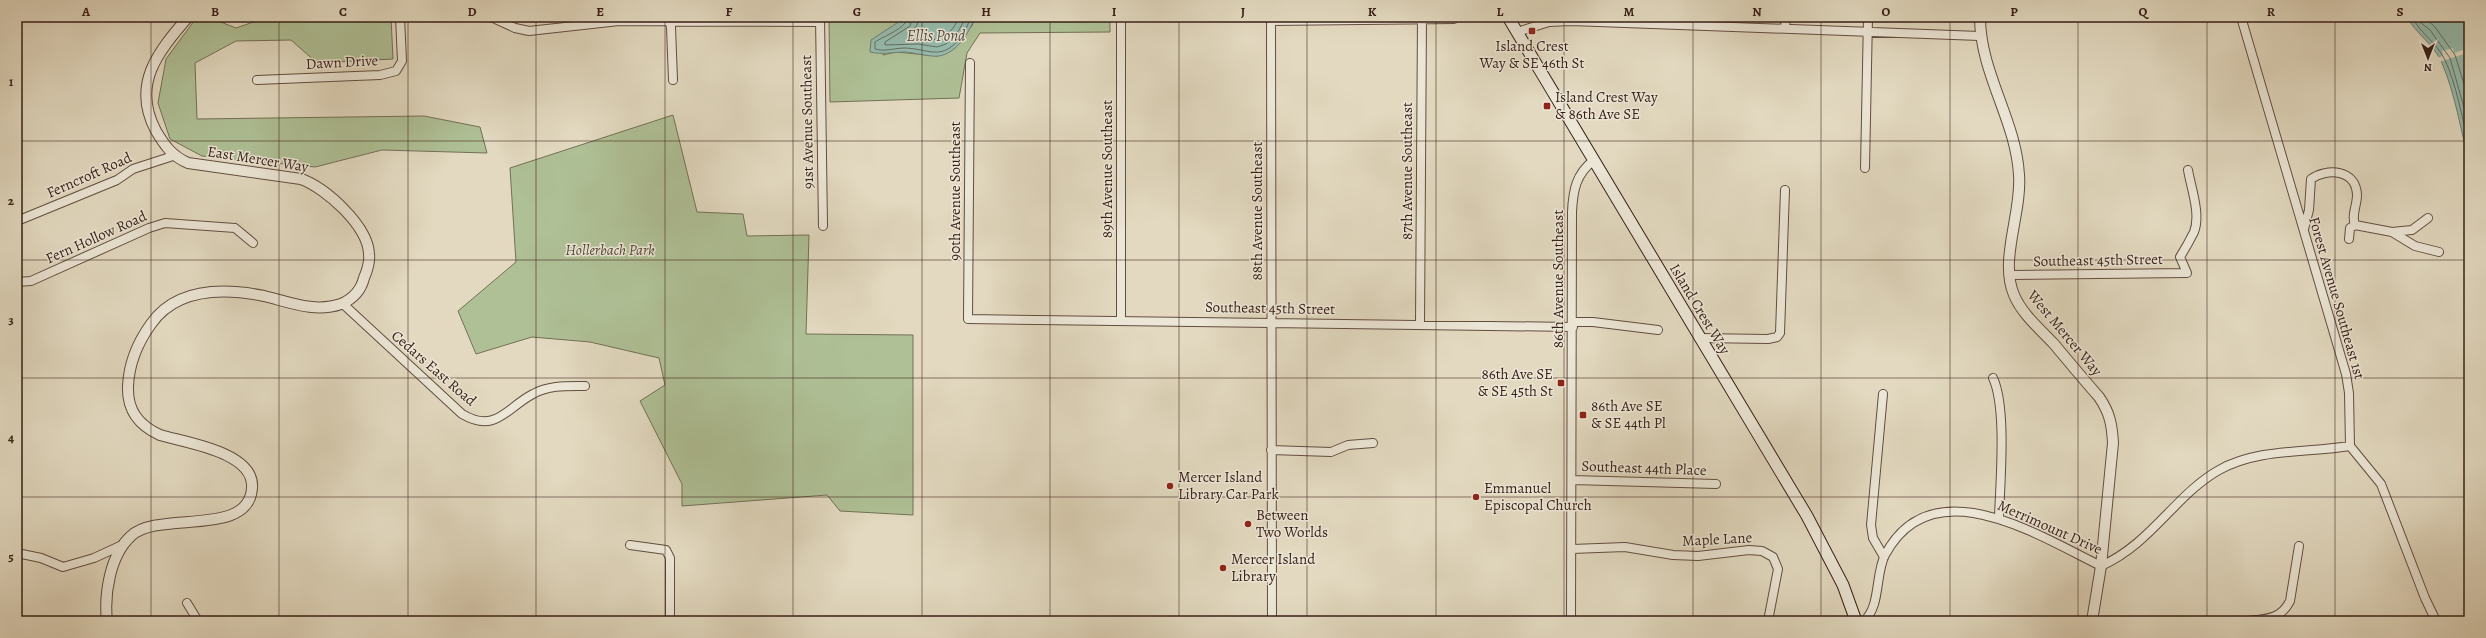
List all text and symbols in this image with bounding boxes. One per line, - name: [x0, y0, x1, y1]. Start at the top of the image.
- text: A: [81, 3, 91, 20]
- text: B: [211, 3, 219, 20]
- text: C: [339, 3, 347, 20]
- text: D: [467, 3, 477, 20]
- text: E: [596, 3, 604, 20]
- text: F: [726, 3, 733, 20]
- text: G: [853, 3, 861, 20]
- text: H: [981, 3, 991, 20]
- text: I: [1112, 3, 1117, 20]
- text: J: [1241, 3, 1245, 20]
- text: K: [1368, 3, 1377, 20]
- text: L: [1497, 3, 1504, 20]
- text: M: [1624, 3, 1635, 20]
- text: N: [1752, 3, 1762, 20]
- text: O: [1882, 3, 1891, 20]
- text: P: [2010, 3, 2018, 20]
- text: Q: [2139, 3, 2150, 20]
- text: R: [2267, 3, 2276, 20]
- text: S: [2396, 3, 2404, 20]
- water label: Ellis Pond: [907, 25, 966, 47]
- marker: Island Crest Way & SE 46th St: [1527, 26, 1537, 36]
- place label: Island Crest Way & SE 46th St: [1479, 36, 1585, 73]
- north arrow: [2408, 38, 2448, 78]
- street label: Dawn Drive: [305, 50, 379, 74]
- street label: 91st Avenue Southeast: [796, 55, 818, 189]
- text: N: [2424, 60, 2432, 75]
- text: 1: [9, 73, 14, 90]
- place label: Island Crest Way & 86th Ave SE: [1555, 87, 1658, 124]
- street label: 89th Avenue Southeast: [1097, 100, 1117, 238]
- marker: Island Crest Way & 86th Ave SE: [1542, 101, 1552, 111]
- street label: 87th Avenue Southeast: [1397, 102, 1417, 240]
- street label: 90th Avenue Southeast: [945, 121, 965, 261]
- street label: East Mercer Way: [206, 141, 310, 177]
- street label: 88th Avenue Southeast: [1247, 141, 1267, 281]
- street label: Ferncroft Road: [43, 147, 136, 203]
- text: 2: [8, 192, 15, 209]
- street label: Fern Hollow Road: [42, 205, 150, 268]
- street label: 86th Avenue Southeast: [1548, 210, 1568, 348]
- street label: Forest Avenue Southeast 1st: [2304, 214, 2370, 382]
- park label: Hollerbach Park: [565, 240, 655, 260]
- street label: Southeast 45th Street: [2033, 249, 2163, 271]
- street label: Island Crest Way: [1665, 260, 1735, 358]
- street label: West Mercer Way: [2023, 285, 2107, 380]
- street label: Southeast 45th Street: [1205, 297, 1335, 319]
- text: 3: [8, 311, 14, 328]
- street label: Cedars East Road: [387, 326, 481, 411]
- place label: 86th Ave SE & SE 45th St: [1478, 364, 1553, 401]
- marker: 86th Ave SE & SE 45th St: [1556, 378, 1566, 388]
- place label: 86th Ave SE & SE 44th Pl: [1591, 396, 1666, 433]
- marker: 86th Ave SE & SE 44th Pl: [1578, 410, 1588, 420]
- text: 4: [8, 429, 14, 446]
- street label: Southeast 44th Place: [1581, 456, 1707, 480]
- place label: Mercer Island Library Car Park: [1178, 467, 1279, 504]
- place label: Emmanuel Episcopal Church: [1484, 478, 1592, 515]
- marker: Mercer Island Library Car Park: [1165, 481, 1175, 491]
- marker: Emmanuel Episcopal Church: [1471, 492, 1481, 502]
- street label: Merrimount Drive: [1994, 495, 2106, 559]
- place label: Between Two Worlds: [1256, 505, 1328, 542]
- marker: Between Two Worlds: [1243, 519, 1253, 529]
- street label: Maple Lane: [1681, 527, 1753, 551]
- text: 5: [8, 548, 14, 565]
- place label: Mercer Island Library: [1231, 549, 1316, 586]
- marker: Mercer Island Library: [1218, 563, 1228, 573]

